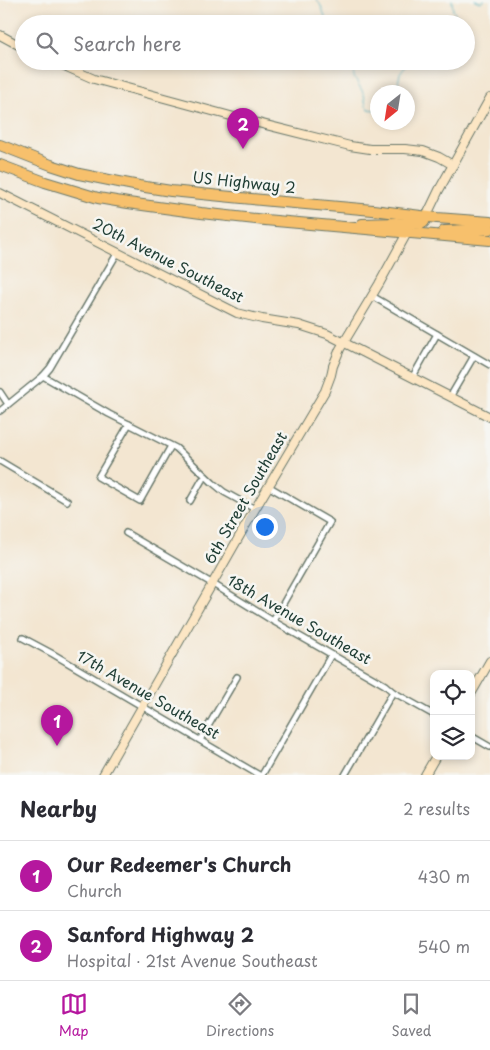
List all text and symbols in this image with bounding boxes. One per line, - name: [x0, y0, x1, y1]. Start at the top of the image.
- search box: [15, 15, 475, 70]
- icon: search: [33, 29, 61, 57]
- text: Search here: [73, 29, 182, 57]
- north arrow: [370, 85, 415, 130]
- pin: 2: [227, 108, 259, 149]
- street label: US Highway 2: [191, 165, 297, 198]
- street label: 20th Avenue Southeast: [89, 212, 248, 308]
- street label: 6th Street Southeast: [197, 427, 292, 568]
- your location: [252, 514, 278, 540]
- street label: 18th Avenue Southeast: [223, 568, 376, 669]
- street label: 17th Avenue Southeast: [73, 643, 224, 744]
- map controls: [430, 670, 475, 760]
- button: locate: [430, 670, 475, 715]
- pin: 1: [41, 705, 73, 746]
- button: layers: [430, 715, 475, 760]
- text: Nearby: [20, 792, 97, 824]
- text: 2 results: [403, 796, 470, 820]
- text: Our Redeemer's Church: [67, 850, 291, 878]
- text: 1: [32, 864, 40, 888]
- text: 430 m: [418, 864, 470, 888]
- text: Church: [67, 878, 122, 902]
- text: Sanford Highway 2: [67, 920, 254, 948]
- text: 2: [30, 934, 42, 958]
- text: 540 m: [417, 934, 470, 958]
- text: Hospital · 21st Avenue Southeast: [67, 948, 318, 972]
- tab: Map: [59, 990, 89, 1041]
- tab: Directions: [206, 990, 274, 1041]
- tab: Saved: [392, 990, 431, 1041]

